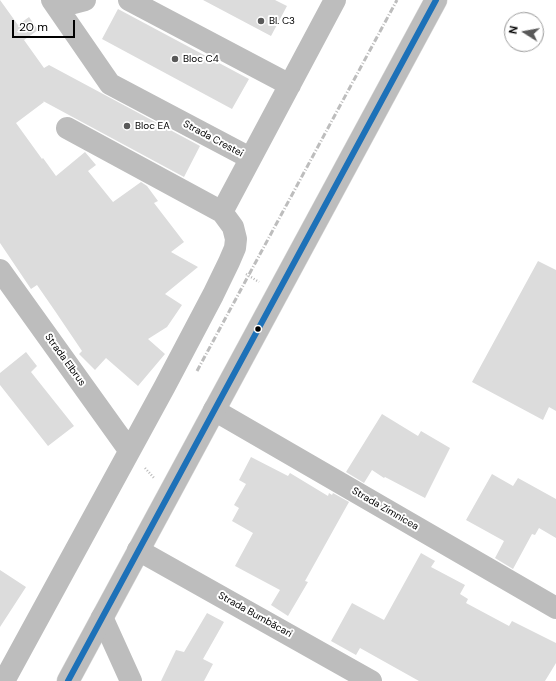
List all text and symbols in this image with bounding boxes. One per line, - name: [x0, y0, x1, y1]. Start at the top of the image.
- scale bar: [14, 12, 77, 38]
- north arrow: [504, 12, 544, 52]
- place label: Bl. C3: [269, 15, 295, 27]
- marker: Bl. C3: [256, 16, 266, 26]
- text: 20 m: [19, 19, 48, 35]
- text: N: [506, 25, 521, 35]
- place label: Bloc C4: [183, 53, 219, 65]
- marker: Bloc C4: [170, 54, 180, 64]
- street label: Strada Crestei: [181, 118, 245, 160]
- place label: Bloc EA: [135, 120, 170, 132]
- marker: Bloc EA: [122, 121, 132, 131]
- unlabelled marker: [253, 324, 263, 334]
- street label: Strada Elbrus: [42, 331, 88, 389]
- street label: Strada Zimnicea: [350, 485, 420, 533]
- street label: Strada Bumbăcari: [216, 590, 294, 640]

